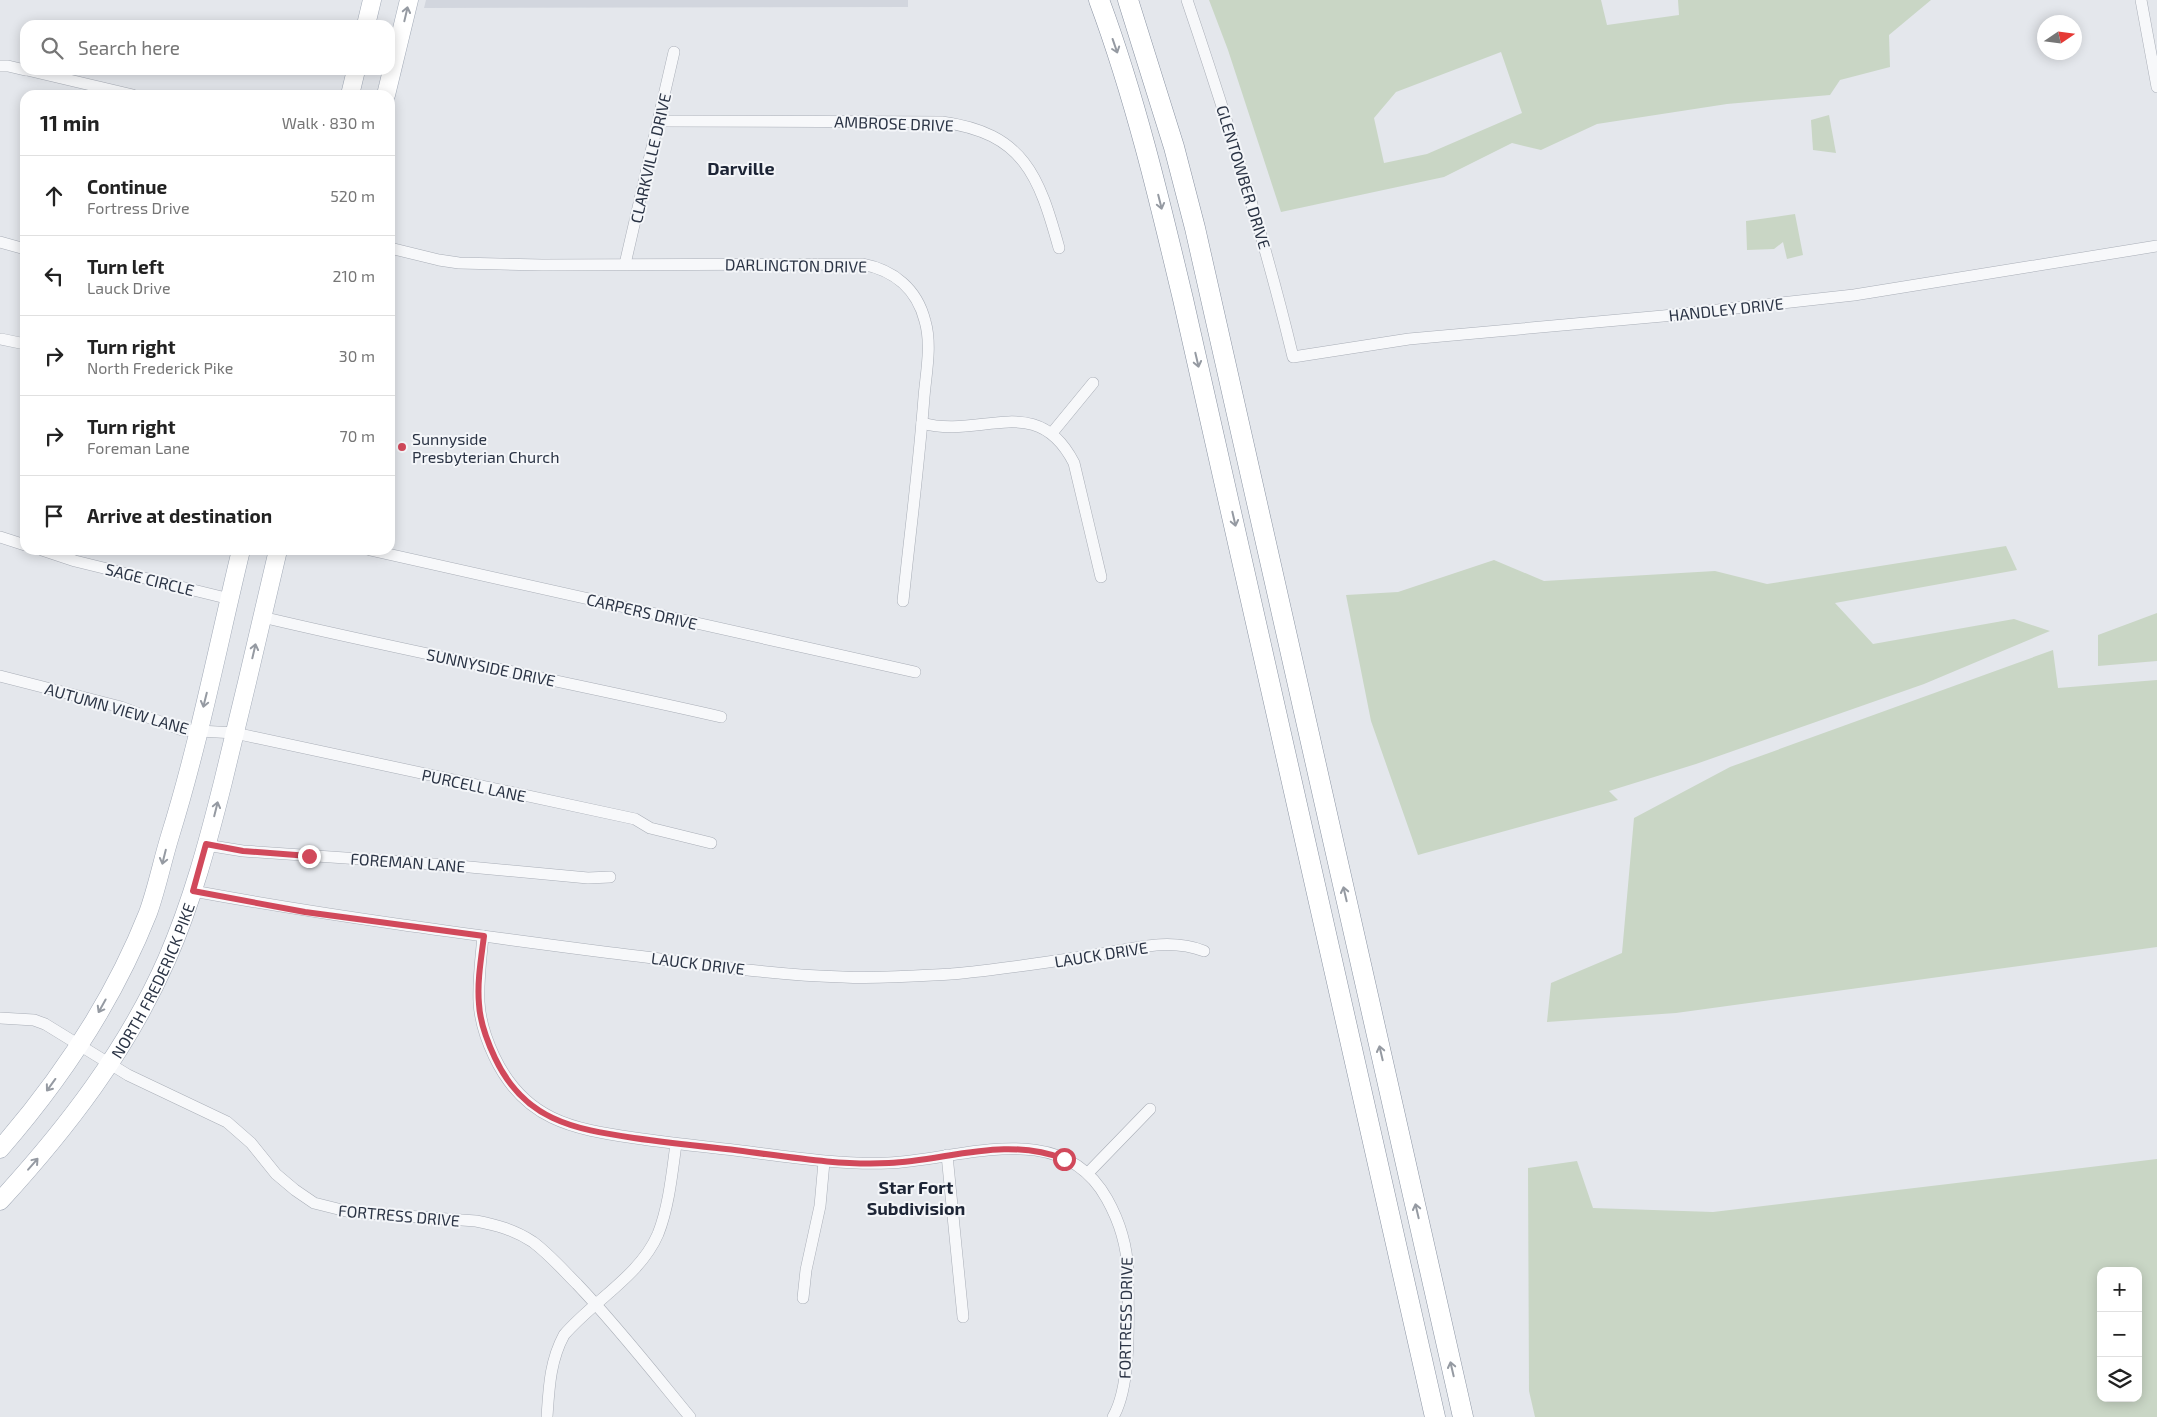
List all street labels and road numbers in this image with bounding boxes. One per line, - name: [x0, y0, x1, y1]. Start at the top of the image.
- street label: CLARKVILLE DRIVE: [626, 91, 674, 225]
- street label: GLENTOWBER DRIVE: [1213, 103, 1275, 251]
- street label: AMBROSE DRIVE: [834, 111, 954, 135]
- street label: DARLINGTON DRIVE: [725, 254, 867, 276]
- street label: HANDLEY DRIVE: [1668, 294, 1784, 324]
- street label: SAGE CIRCLE: [104, 559, 196, 599]
- street label: CARPERS DRIVE: [585, 589, 699, 633]
- street label: SUNNYSIDE DRIVE: [425, 644, 557, 690]
- street label: AUTUMN VIEW LANE: [43, 678, 191, 738]
- street label: PURCELL LANE: [420, 765, 528, 805]
- street label: FOREMAN LANE: [350, 849, 466, 876]
- street label: NORTH FREDERICK PIKE: [106, 900, 198, 1061]
- street label: LAUCK DRIVE: [1053, 937, 1149, 971]
- street label: LAUCK DRIVE: [650, 948, 746, 978]
- street label: FORTRESS DRIVE: [337, 1200, 461, 1230]
- street label: FORTRESS DRIVE: [1114, 1257, 1136, 1379]

